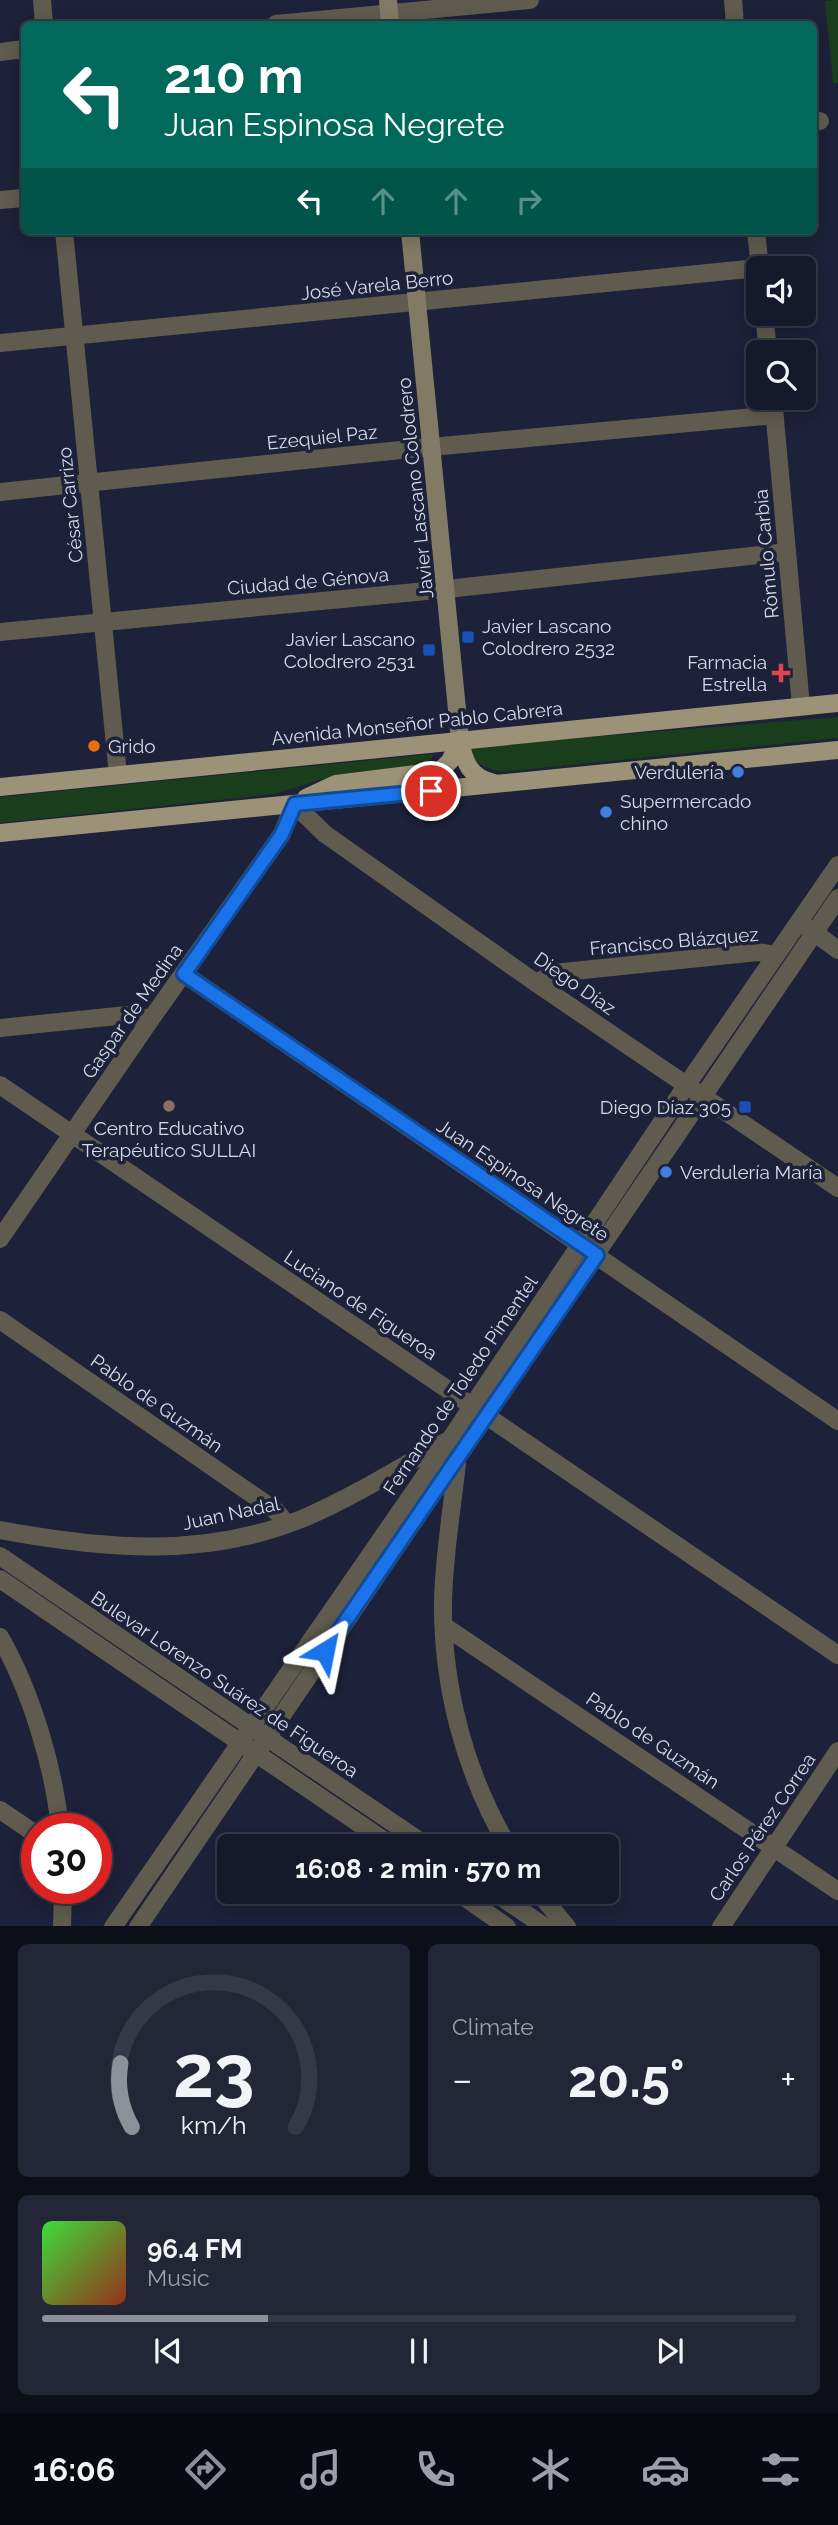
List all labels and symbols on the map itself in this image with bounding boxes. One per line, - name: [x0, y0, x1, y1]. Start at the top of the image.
- street label: José Varela Berro: [300, 266, 454, 304]
- street label: Javier Lascano Colodrero: [392, 376, 438, 600]
- street label: Ezequiel Paz: [266, 420, 378, 454]
- street label: César Carrizo: [53, 446, 87, 564]
- street label: Rómulo Carbia: [749, 488, 783, 620]
- street label: Ciudad de Génova: [226, 563, 390, 599]
- place label: Javier Lascano Colodrero 2532: [482, 615, 615, 659]
- place label: Javier Lascano Colodrero 2531: [284, 628, 415, 672]
- marker: Javier Lascano Colodrero 2532: [460, 629, 476, 645]
- marker: Javier Lascano Colodrero 2531: [421, 642, 437, 658]
- place label: Farmacia Estrella: [687, 651, 767, 695]
- marker: Farmacia Estrella: [773, 665, 789, 681]
- street label: Avenida Monseñor Pablo Cabrera: [270, 697, 564, 749]
- place label: Grido: [108, 735, 156, 757]
- marker: Grido: [86, 738, 102, 754]
- pin: [401, 761, 461, 821]
- place label: Verdulería: [634, 761, 724, 783]
- marker: Verdulería: [730, 764, 746, 780]
- place label: Supermercado chino: [620, 790, 751, 834]
- marker: Supermercado chino: [598, 804, 614, 820]
- street label: Francisco Blázquez: [589, 923, 759, 959]
- street label: Gaspar de Medina: [77, 940, 187, 1082]
- street label: Diego Díaz: [530, 947, 620, 1019]
- place label: Diego Díaz 305: [600, 1096, 731, 1118]
- marker: Centro Educativo Terapéutico SULLAI: [161, 1098, 177, 1114]
- marker: Diego Díaz 305: [737, 1099, 753, 1115]
- street label: Juan Espinosa Negrete: [433, 1114, 613, 1246]
- place label: Centro Educativo Terapéutico SULLAI: [82, 1117, 256, 1161]
- place label: Verdulería María: [680, 1161, 823, 1183]
- marker: Verdulería María: [658, 1164, 674, 1180]
- street label: Luciano de Figueroa: [280, 1246, 442, 1364]
- street label: Fernando de Toledo Pimentel: [378, 1271, 542, 1499]
- street label: Pablo de Guzmán: [87, 1349, 227, 1457]
- street label: Juan Nadal: [180, 1492, 282, 1534]
- street label: Bulevar Lorenzo Suárez de Figueroa: [87, 1586, 363, 1782]
- position arrow: [288, 1614, 362, 1688]
- street label: Pablo de Guzmán: [582, 1687, 724, 1793]
- street label: Carlos Pérez Correa: [704, 1749, 820, 1905]
- speed limit sign: 30: [21, 1813, 112, 1904]

